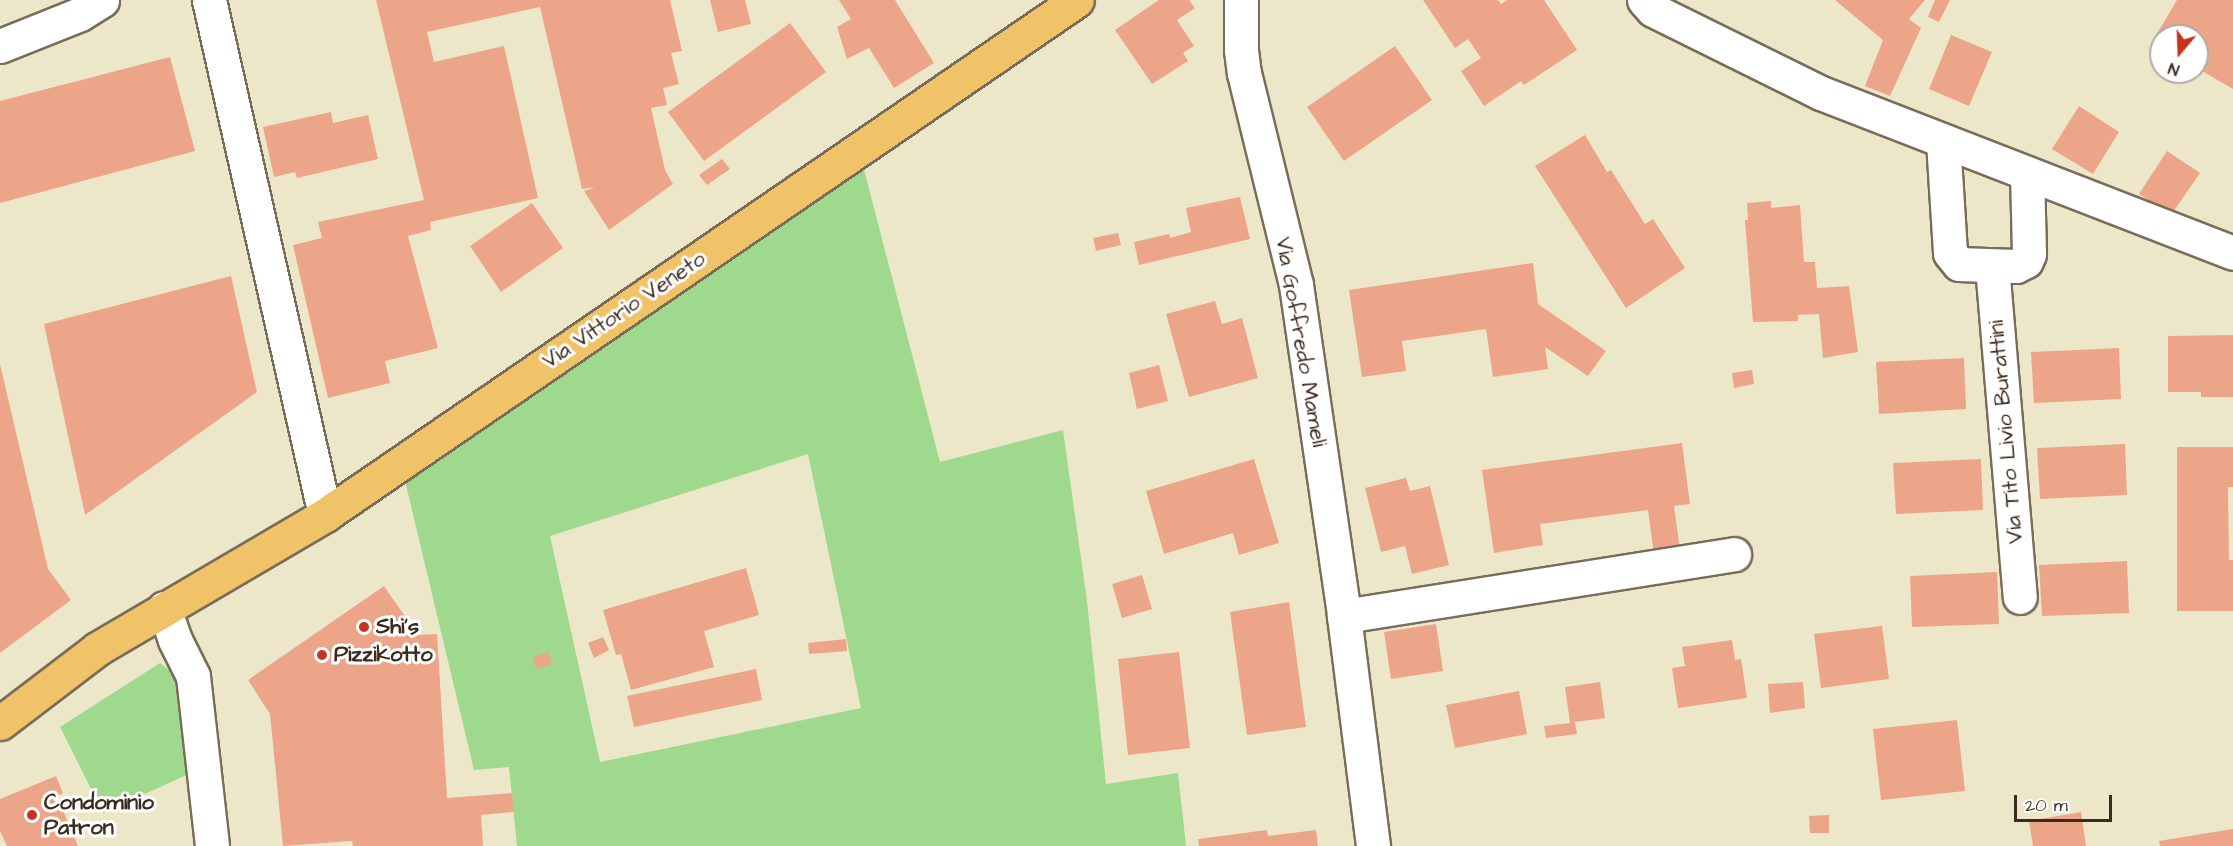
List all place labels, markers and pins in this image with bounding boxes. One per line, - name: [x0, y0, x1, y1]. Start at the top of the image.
- place label: Shi's: [376, 614, 419, 640]
- marker: Shi's: [357, 620, 371, 634]
- place label: Pizzikotto: [334, 642, 433, 668]
- marker: Pizzikotto: [315, 648, 329, 662]
- place label: Condominio Patron: [44, 789, 154, 840]
- marker: Condominio Patron: [25, 808, 39, 822]

